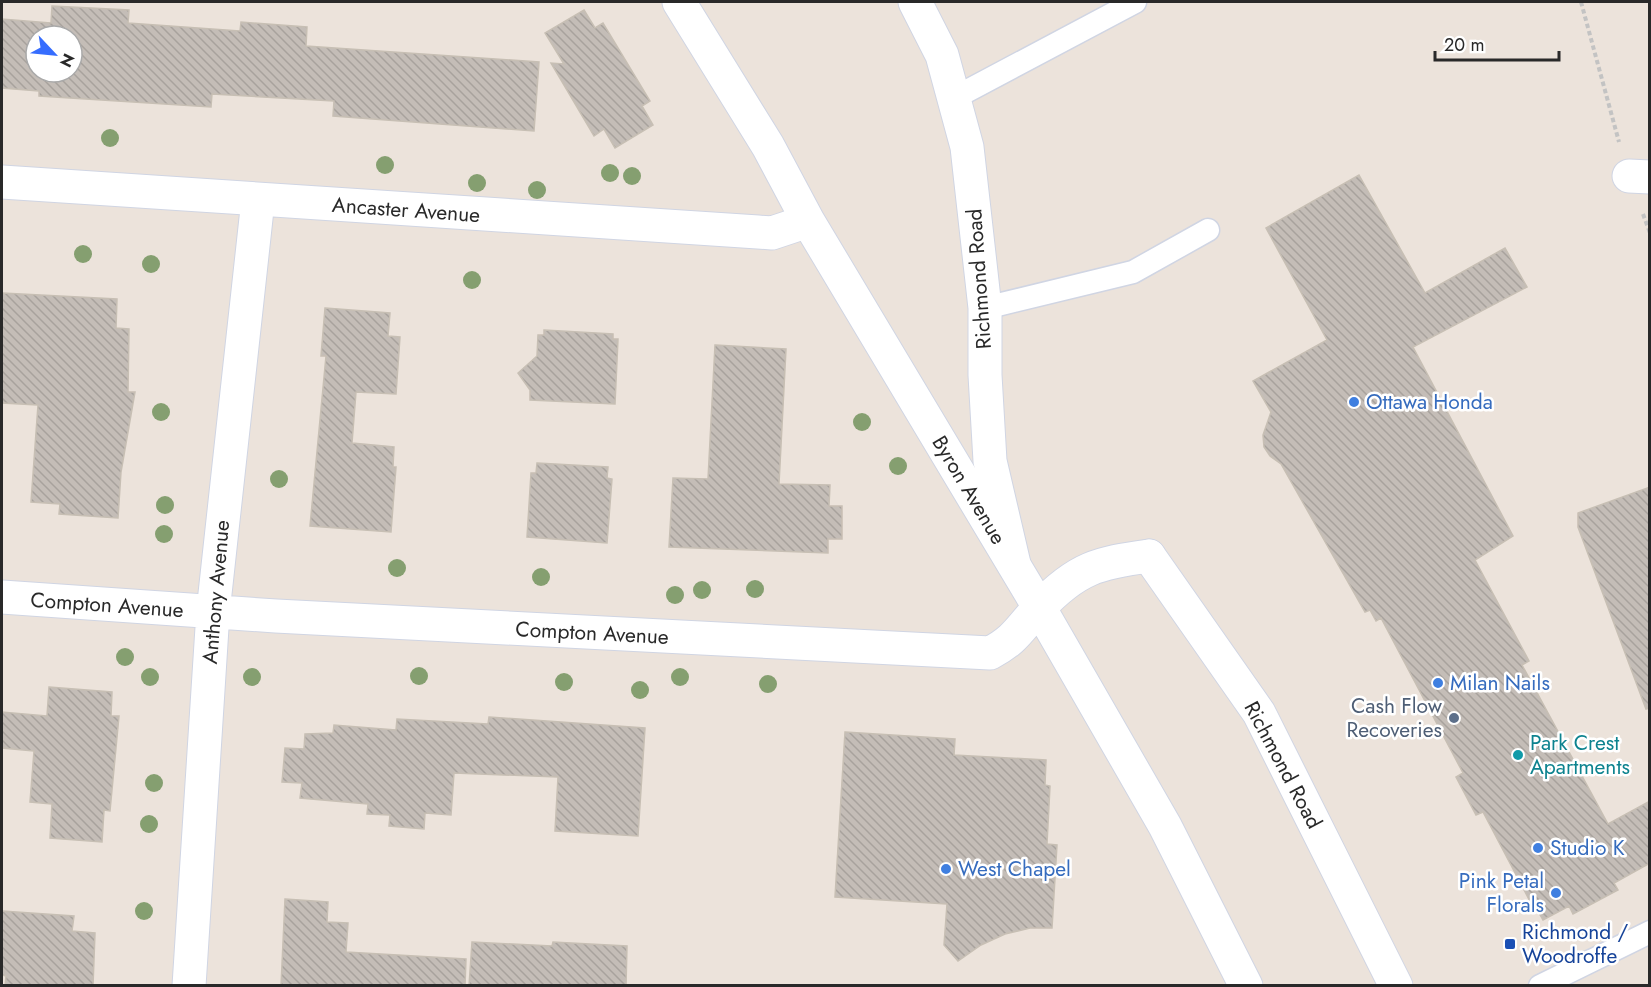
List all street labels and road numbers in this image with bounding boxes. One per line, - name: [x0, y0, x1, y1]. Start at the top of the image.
- street label: Ancaster Avenue: [331, 190, 481, 230]
- street label: Richmond Road: [959, 208, 999, 350]
- street label: Byron Avenue: [925, 430, 1013, 550]
- street label: Anthony Avenue: [195, 519, 237, 665]
- street label: Compton Avenue: [29, 585, 185, 625]
- street label: Compton Avenue: [515, 614, 670, 652]
- street label: Richmond Road: [1237, 696, 1329, 834]

